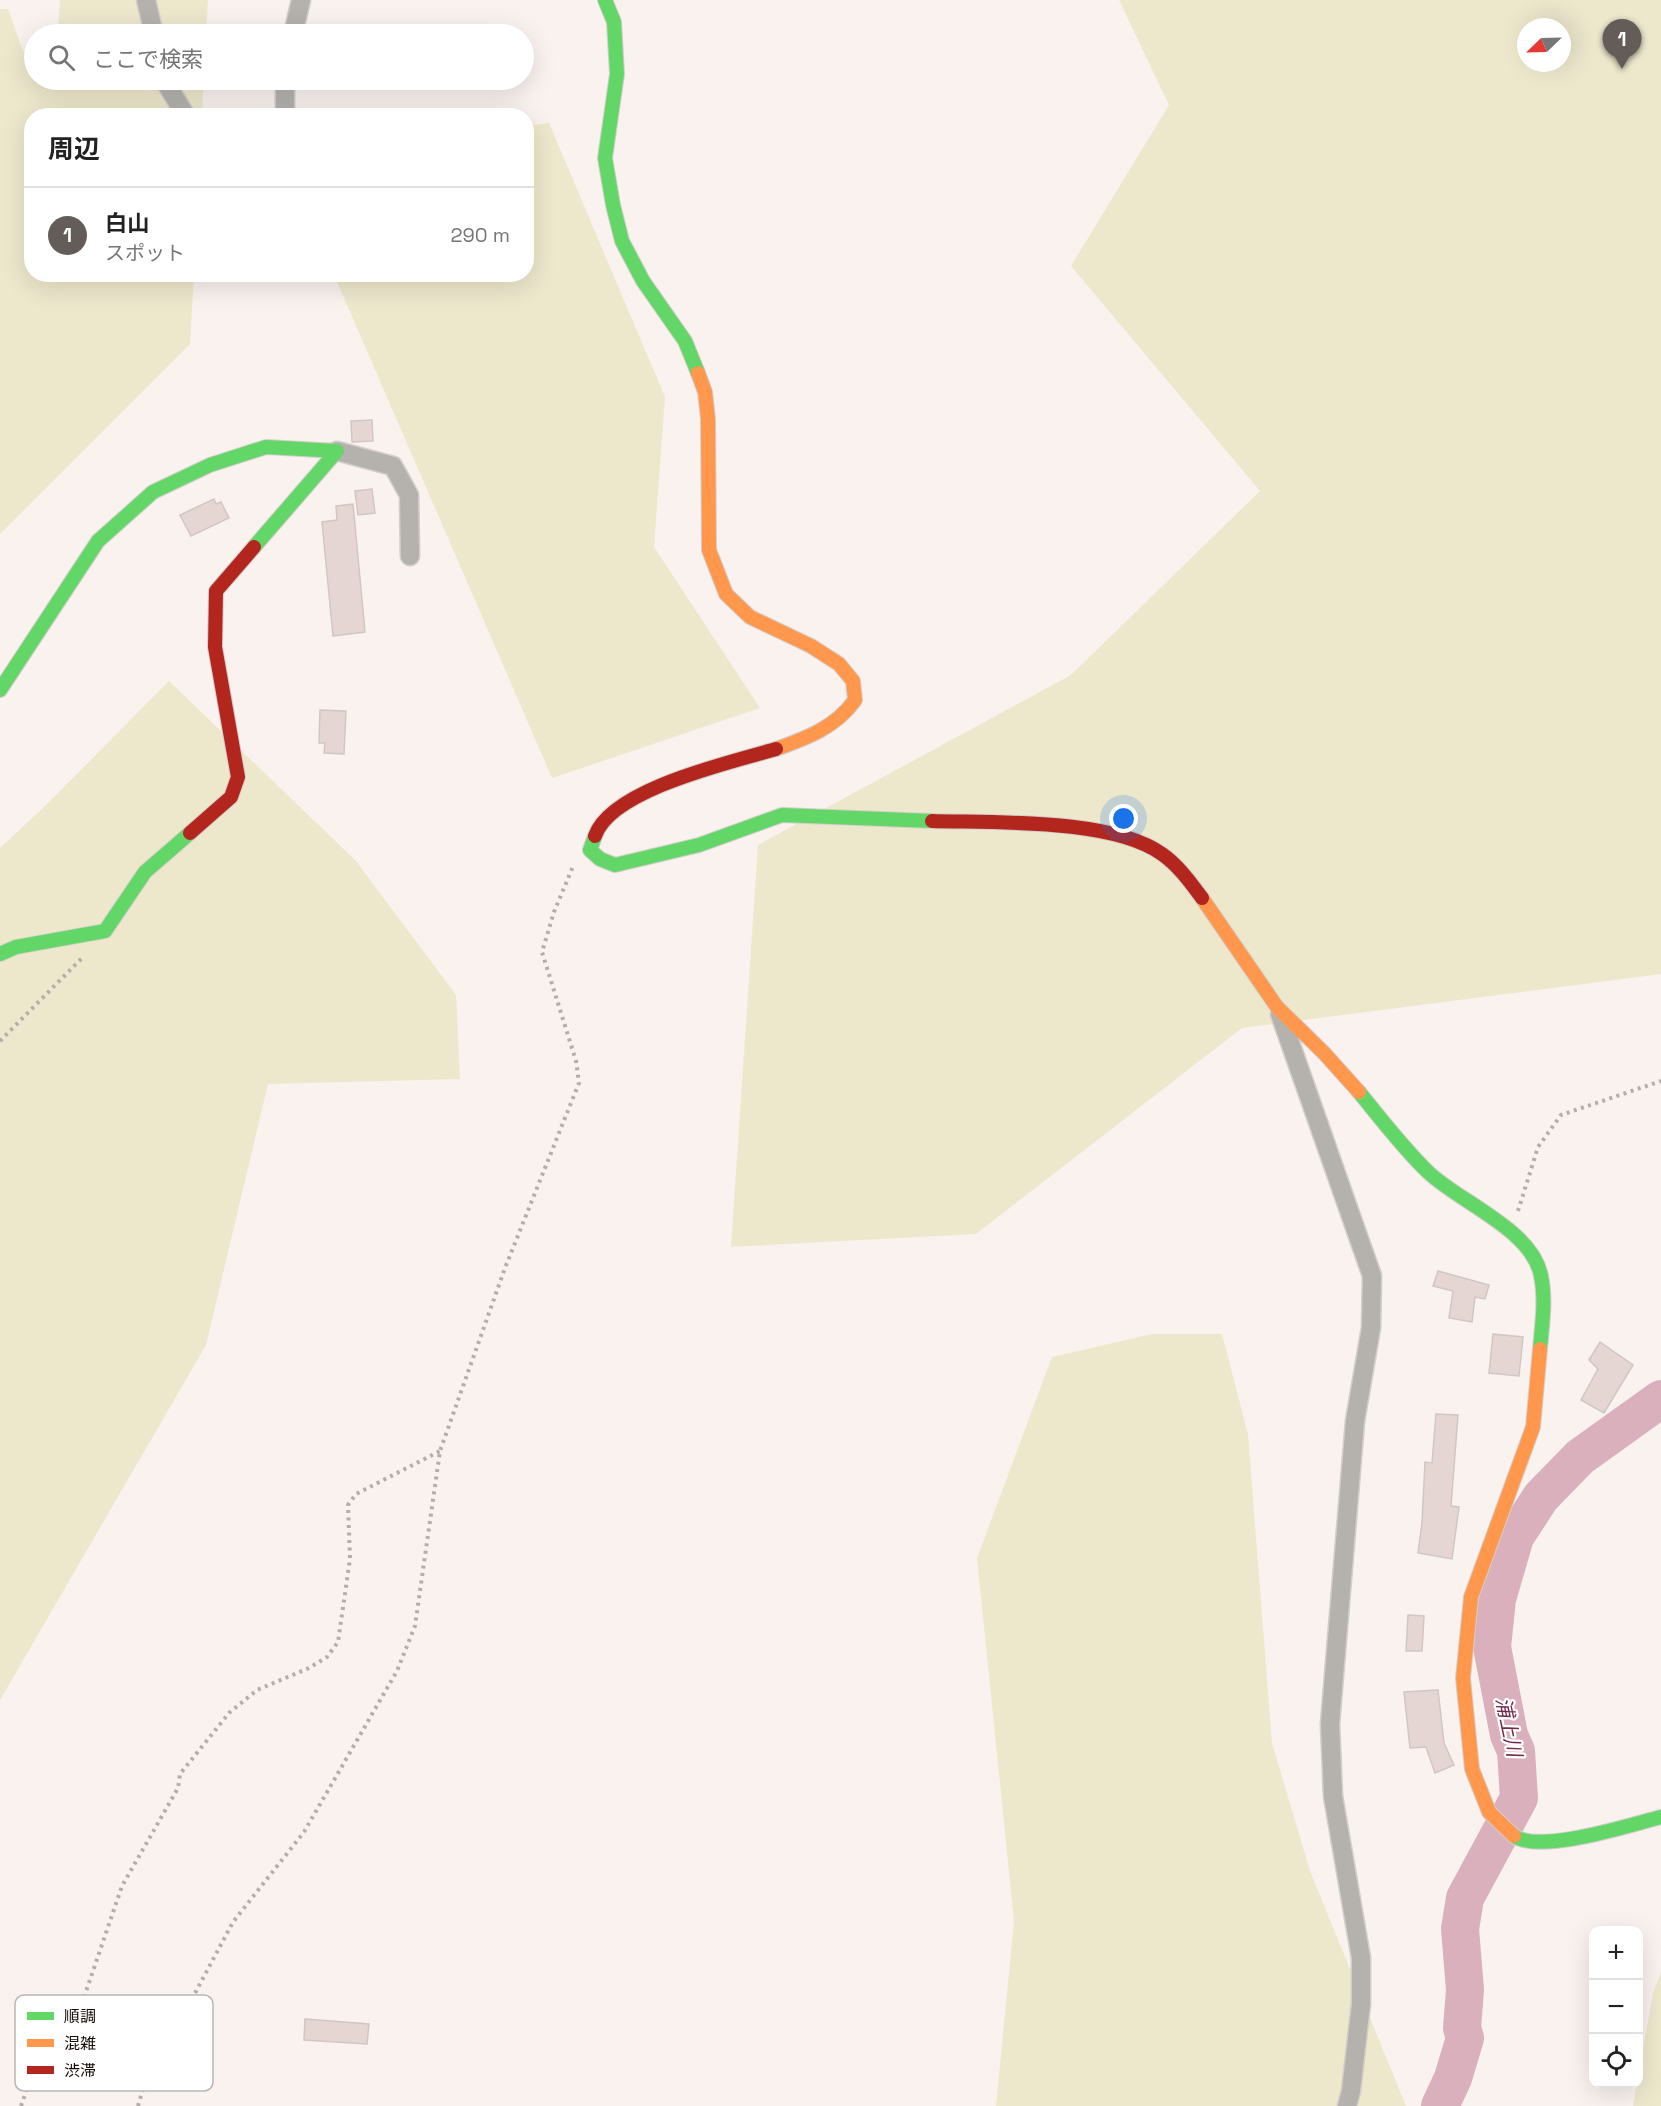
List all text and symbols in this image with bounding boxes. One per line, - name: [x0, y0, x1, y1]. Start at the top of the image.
- north arrow: [1517, 18, 1571, 72]
- pin: 1: [1602, 20, 1642, 69]
- search box: [24, 24, 534, 90]
- icon: search: [45, 41, 78, 74]
- text: ここで検索: [93, 45, 203, 73]
- text: 周辺: [48, 132, 100, 166]
- text: 白山: [105, 209, 149, 237]
- text: 1: [63, 222, 72, 248]
- text: 290 m: [451, 222, 510, 248]
- text: スポット: [105, 240, 185, 266]
- your location: [1109, 804, 1138, 833]
- water label: 浦上川: [1490, 1695, 1528, 1761]
- map controls: [1589, 1926, 1643, 2088]
- button: +: [1589, 1926, 1643, 1980]
- button: −: [1589, 1980, 1643, 2034]
- legend: [15, 1995, 213, 2091]
- text: 順調: [64, 2006, 96, 2027]
- text: 混雑: [64, 2033, 96, 2054]
- button: locate: [1589, 2034, 1643, 2088]
- text: 渋滞: [64, 2060, 96, 2081]

